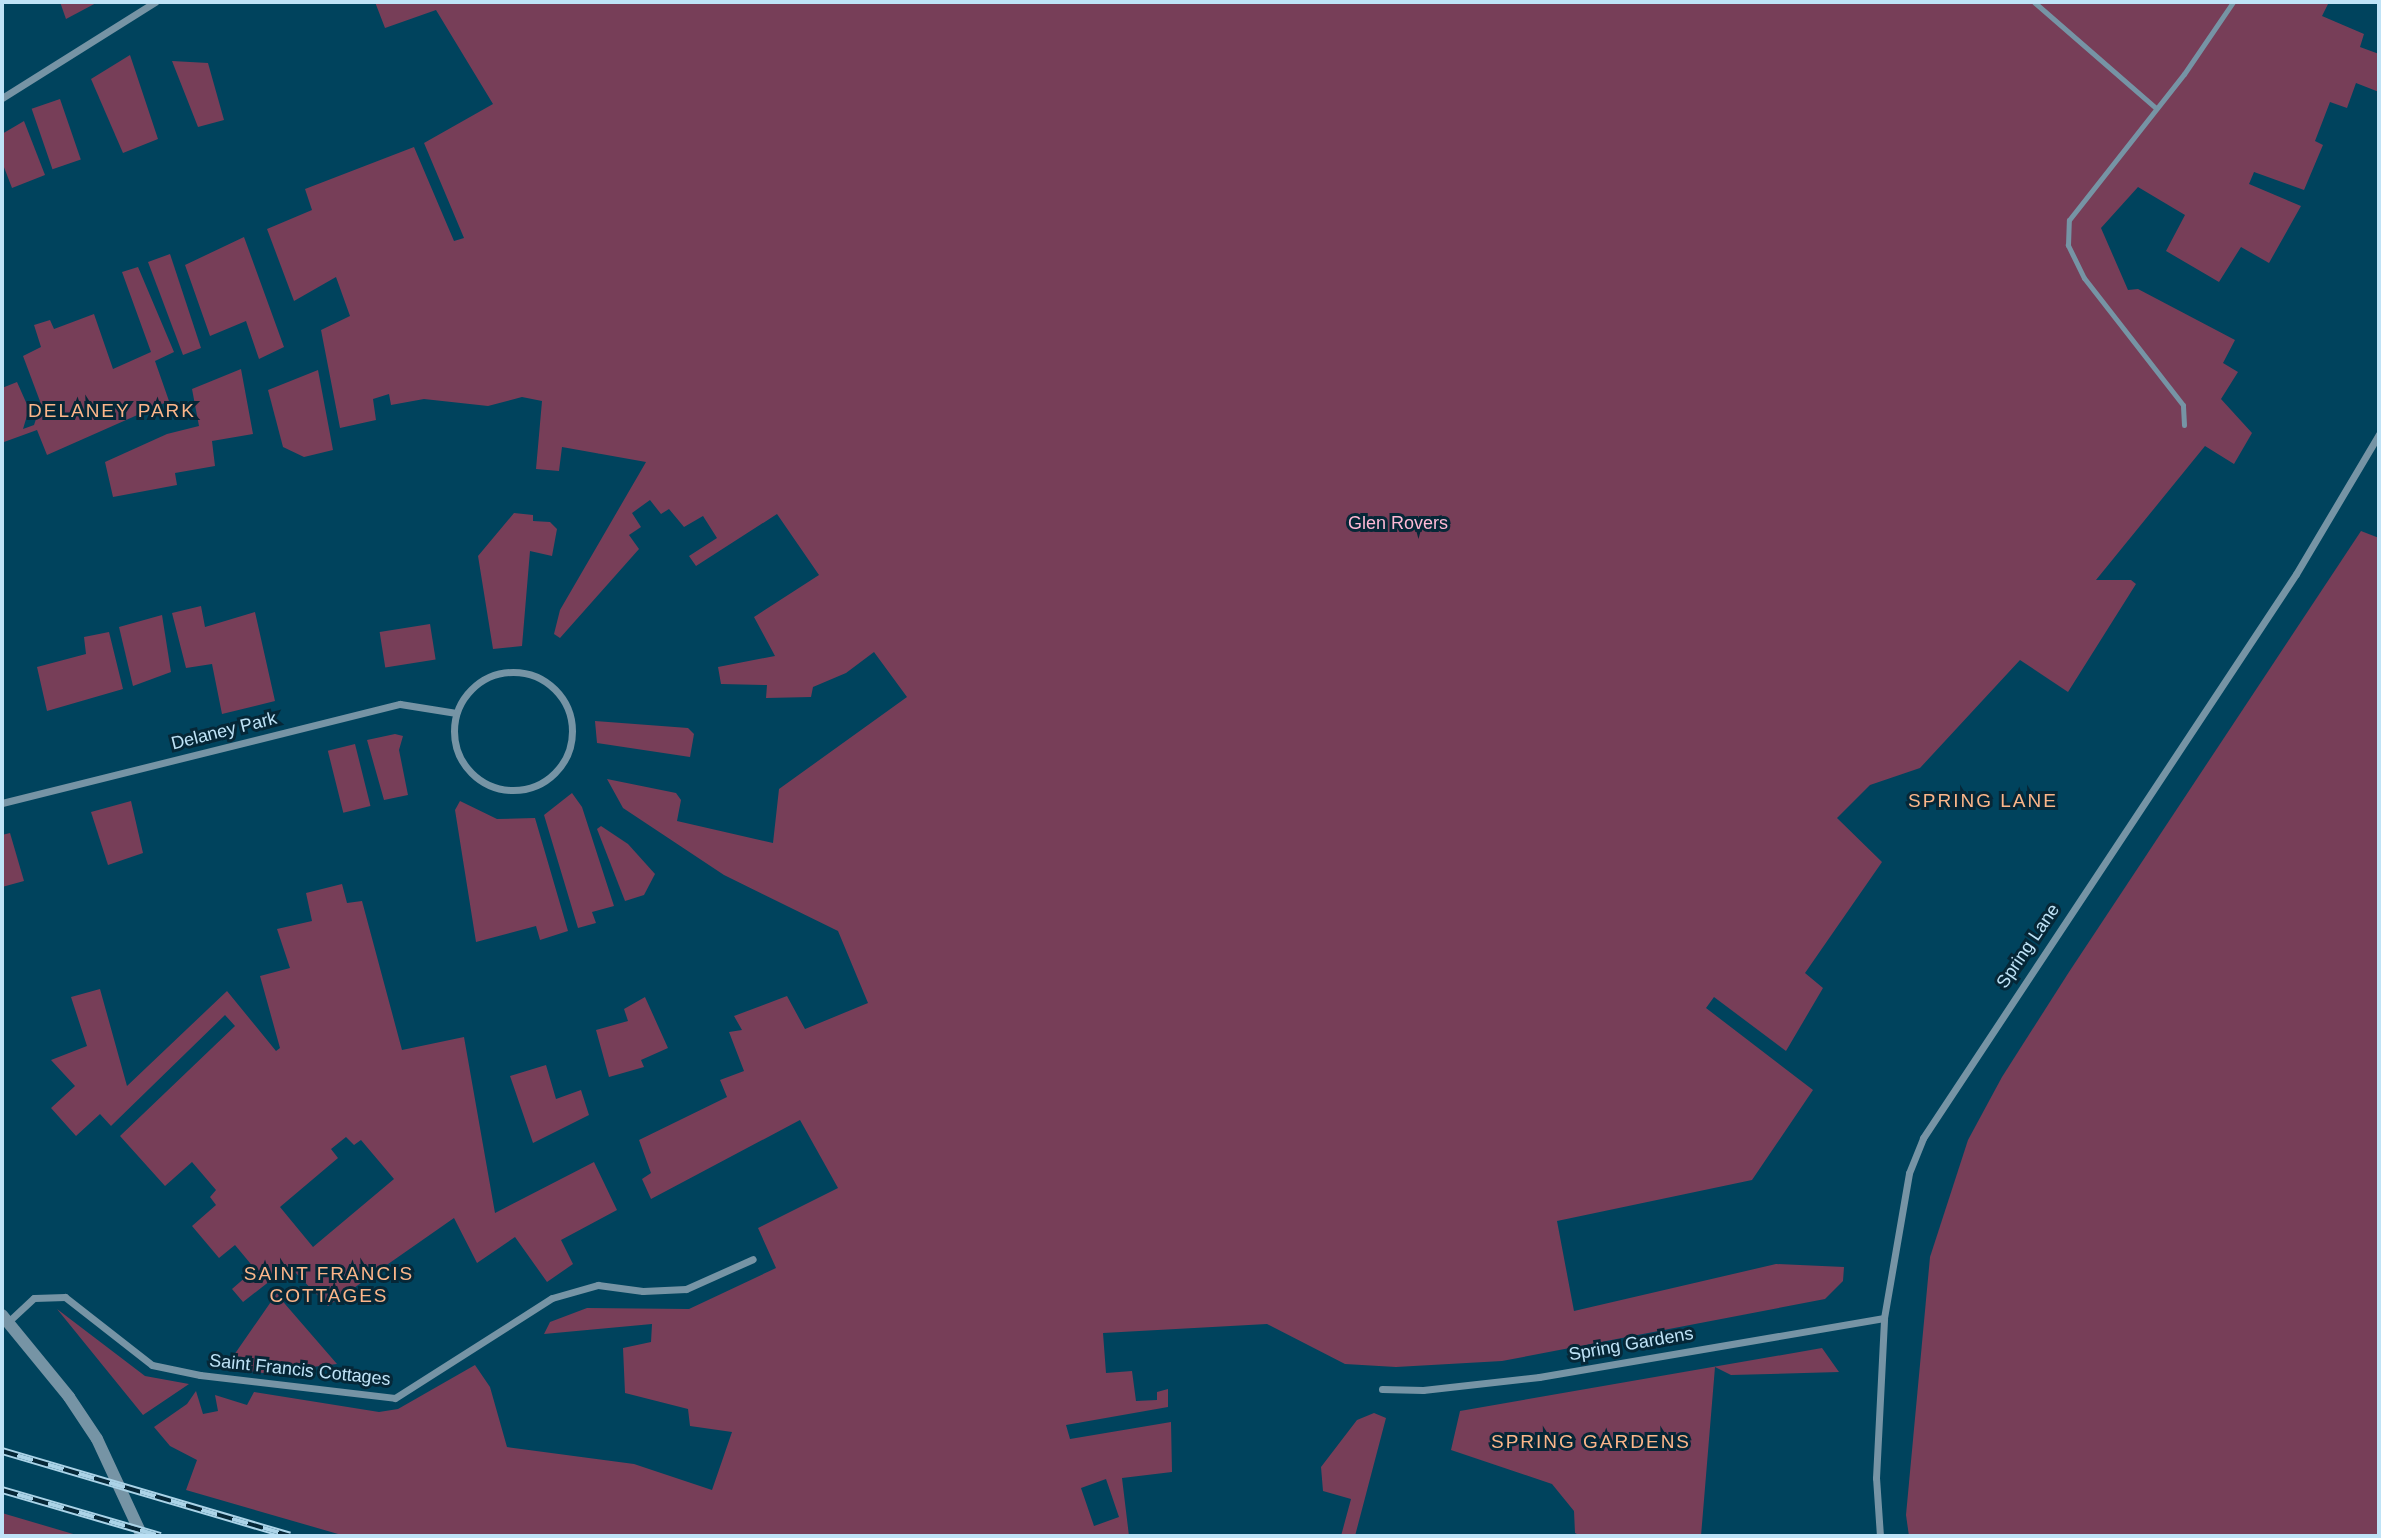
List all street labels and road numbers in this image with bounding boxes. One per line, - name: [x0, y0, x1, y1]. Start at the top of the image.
- street label: Delaney Park: [169, 707, 279, 755]
- street label: Spring Lane: [1992, 900, 2064, 992]
- street label: Spring Gardens: [1567, 1322, 1695, 1366]
- street label: Saint Francis Cottages: [208, 1350, 392, 1390]

